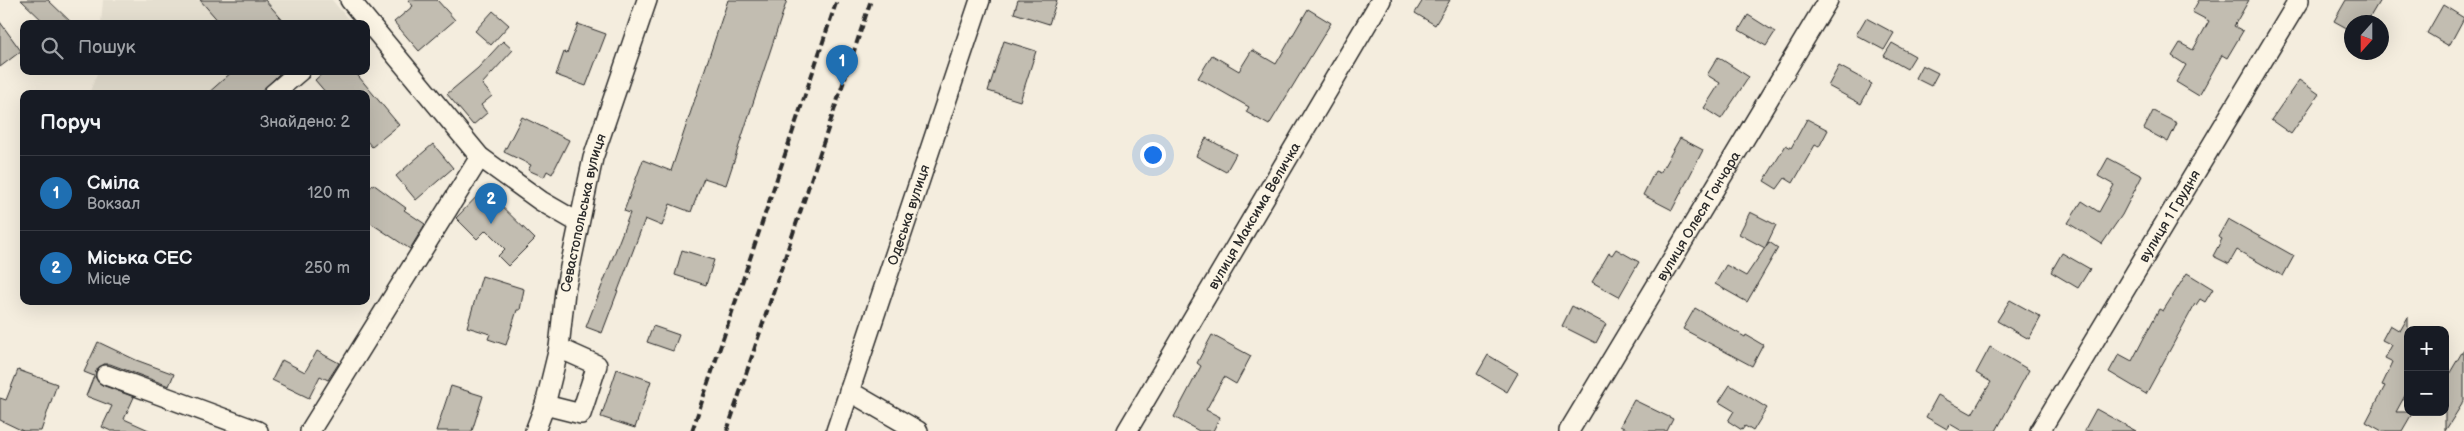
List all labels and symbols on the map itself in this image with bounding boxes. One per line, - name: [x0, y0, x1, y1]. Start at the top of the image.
- north arrow: [2344, 15, 2389, 60]
- pin: 1: [826, 45, 858, 86]
- street label: Севастопольська вулиця: [557, 131, 610, 294]
- street label: вулиця Максима Величка: [1204, 139, 1305, 292]
- your location: [1140, 142, 1166, 168]
- street label: вулиця Олеся Гончара: [1653, 148, 1745, 284]
- street label: Одеська вулиця: [884, 162, 934, 267]
- street label: вулиця 1 Грудня: [2135, 167, 2204, 265]
- pin: 2: [475, 183, 507, 224]

